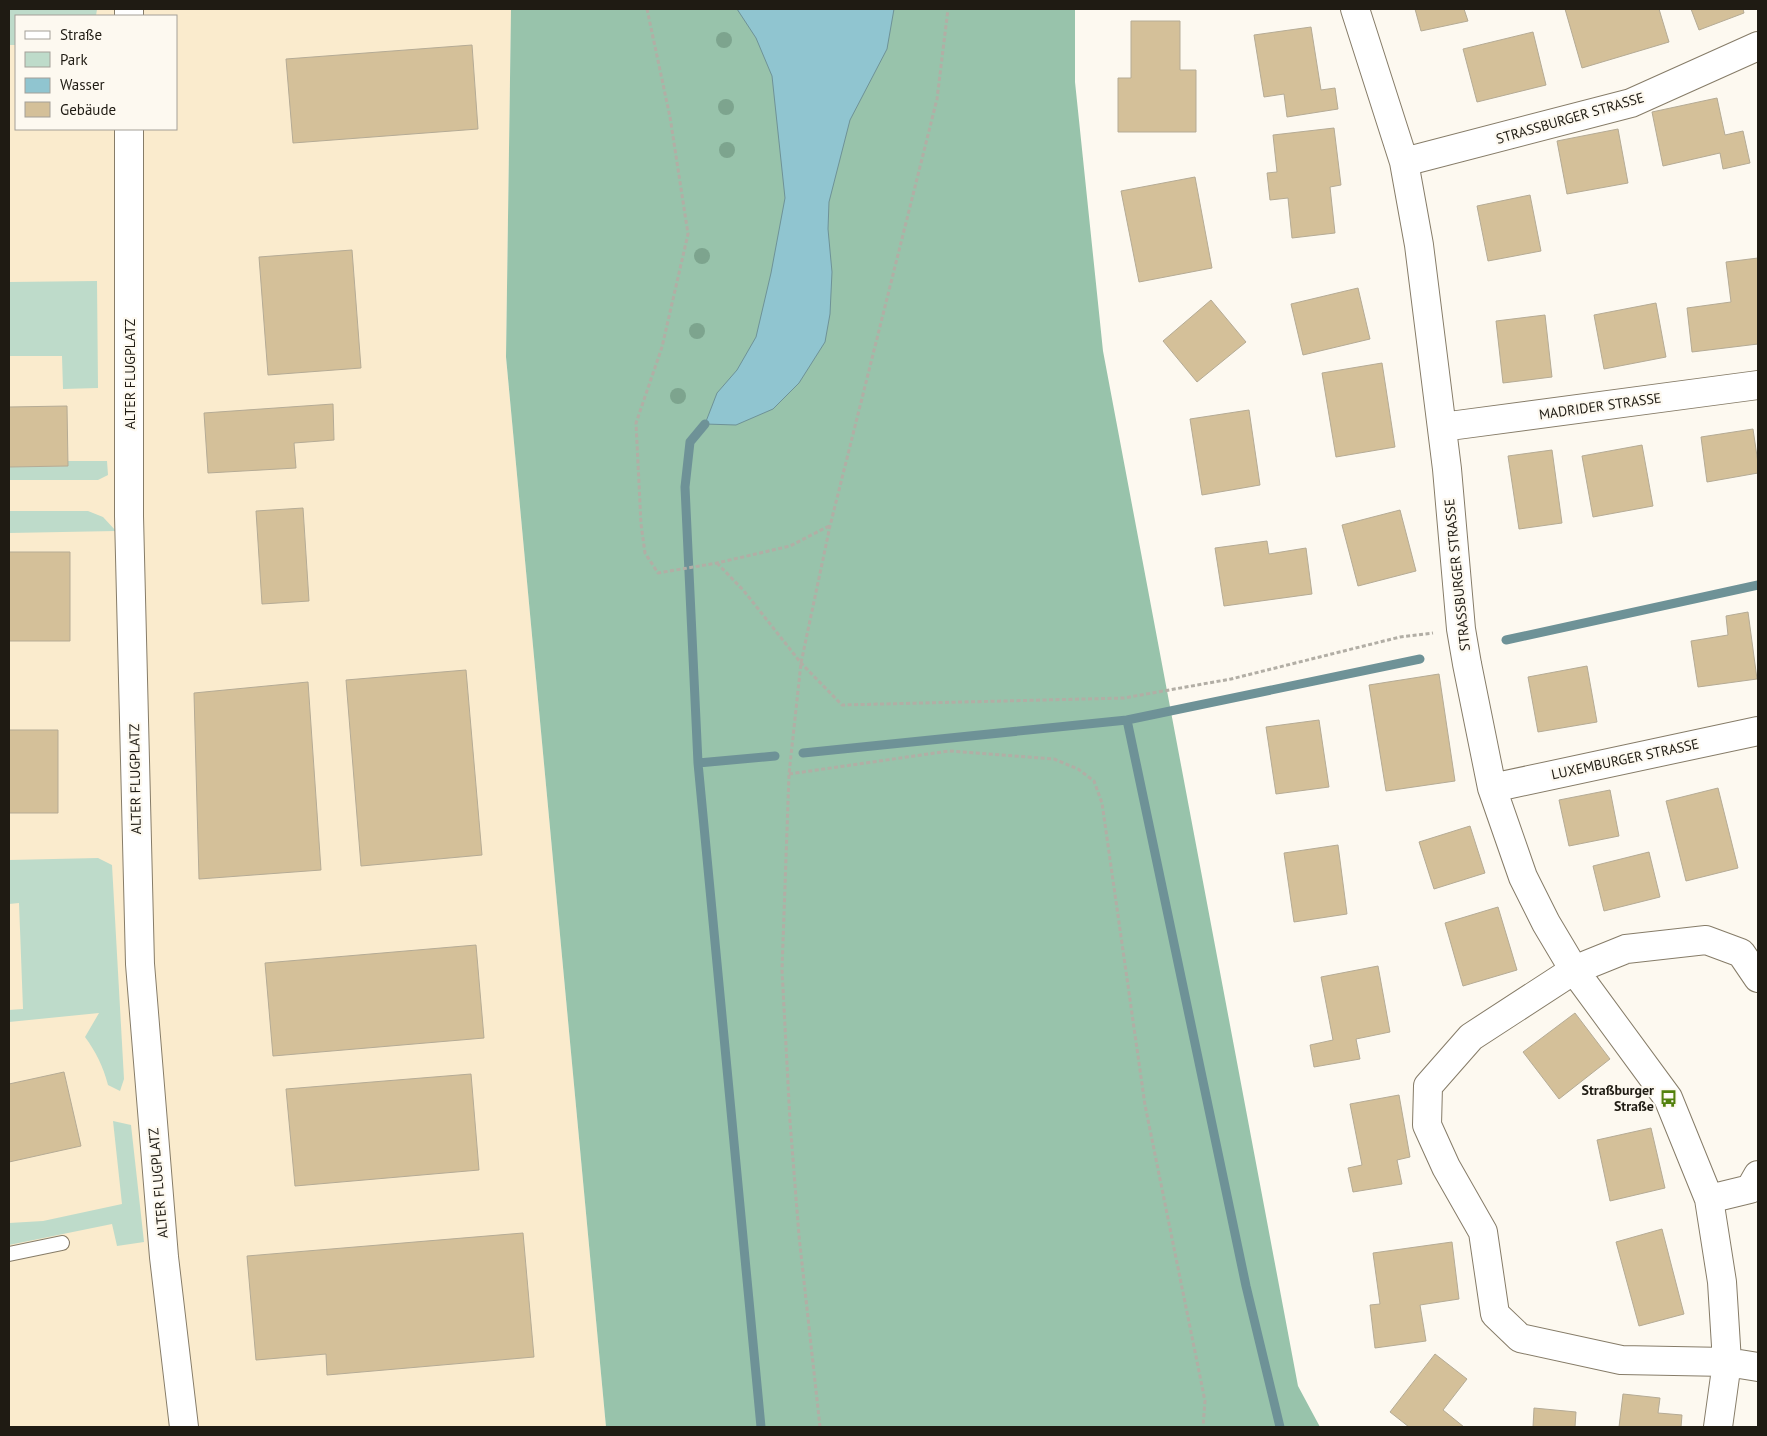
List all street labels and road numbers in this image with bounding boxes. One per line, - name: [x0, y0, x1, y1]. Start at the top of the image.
- street label: STRASSBURGER STRASSE: [1494, 88, 1646, 148]
- street label: ALTER FLUGPLATZ: [121, 318, 139, 429]
- street label: MADRIDER STRASSE: [1538, 389, 1662, 423]
- street label: STRASSBURGER STRASSE: [1440, 498, 1474, 652]
- street label: ALTER FLUGPLATZ: [125, 723, 145, 835]
- street label: LUXEMBURGER STRASSE: [1550, 735, 1700, 783]
- street label: ALTER FLUGPLATZ: [144, 1127, 172, 1239]

